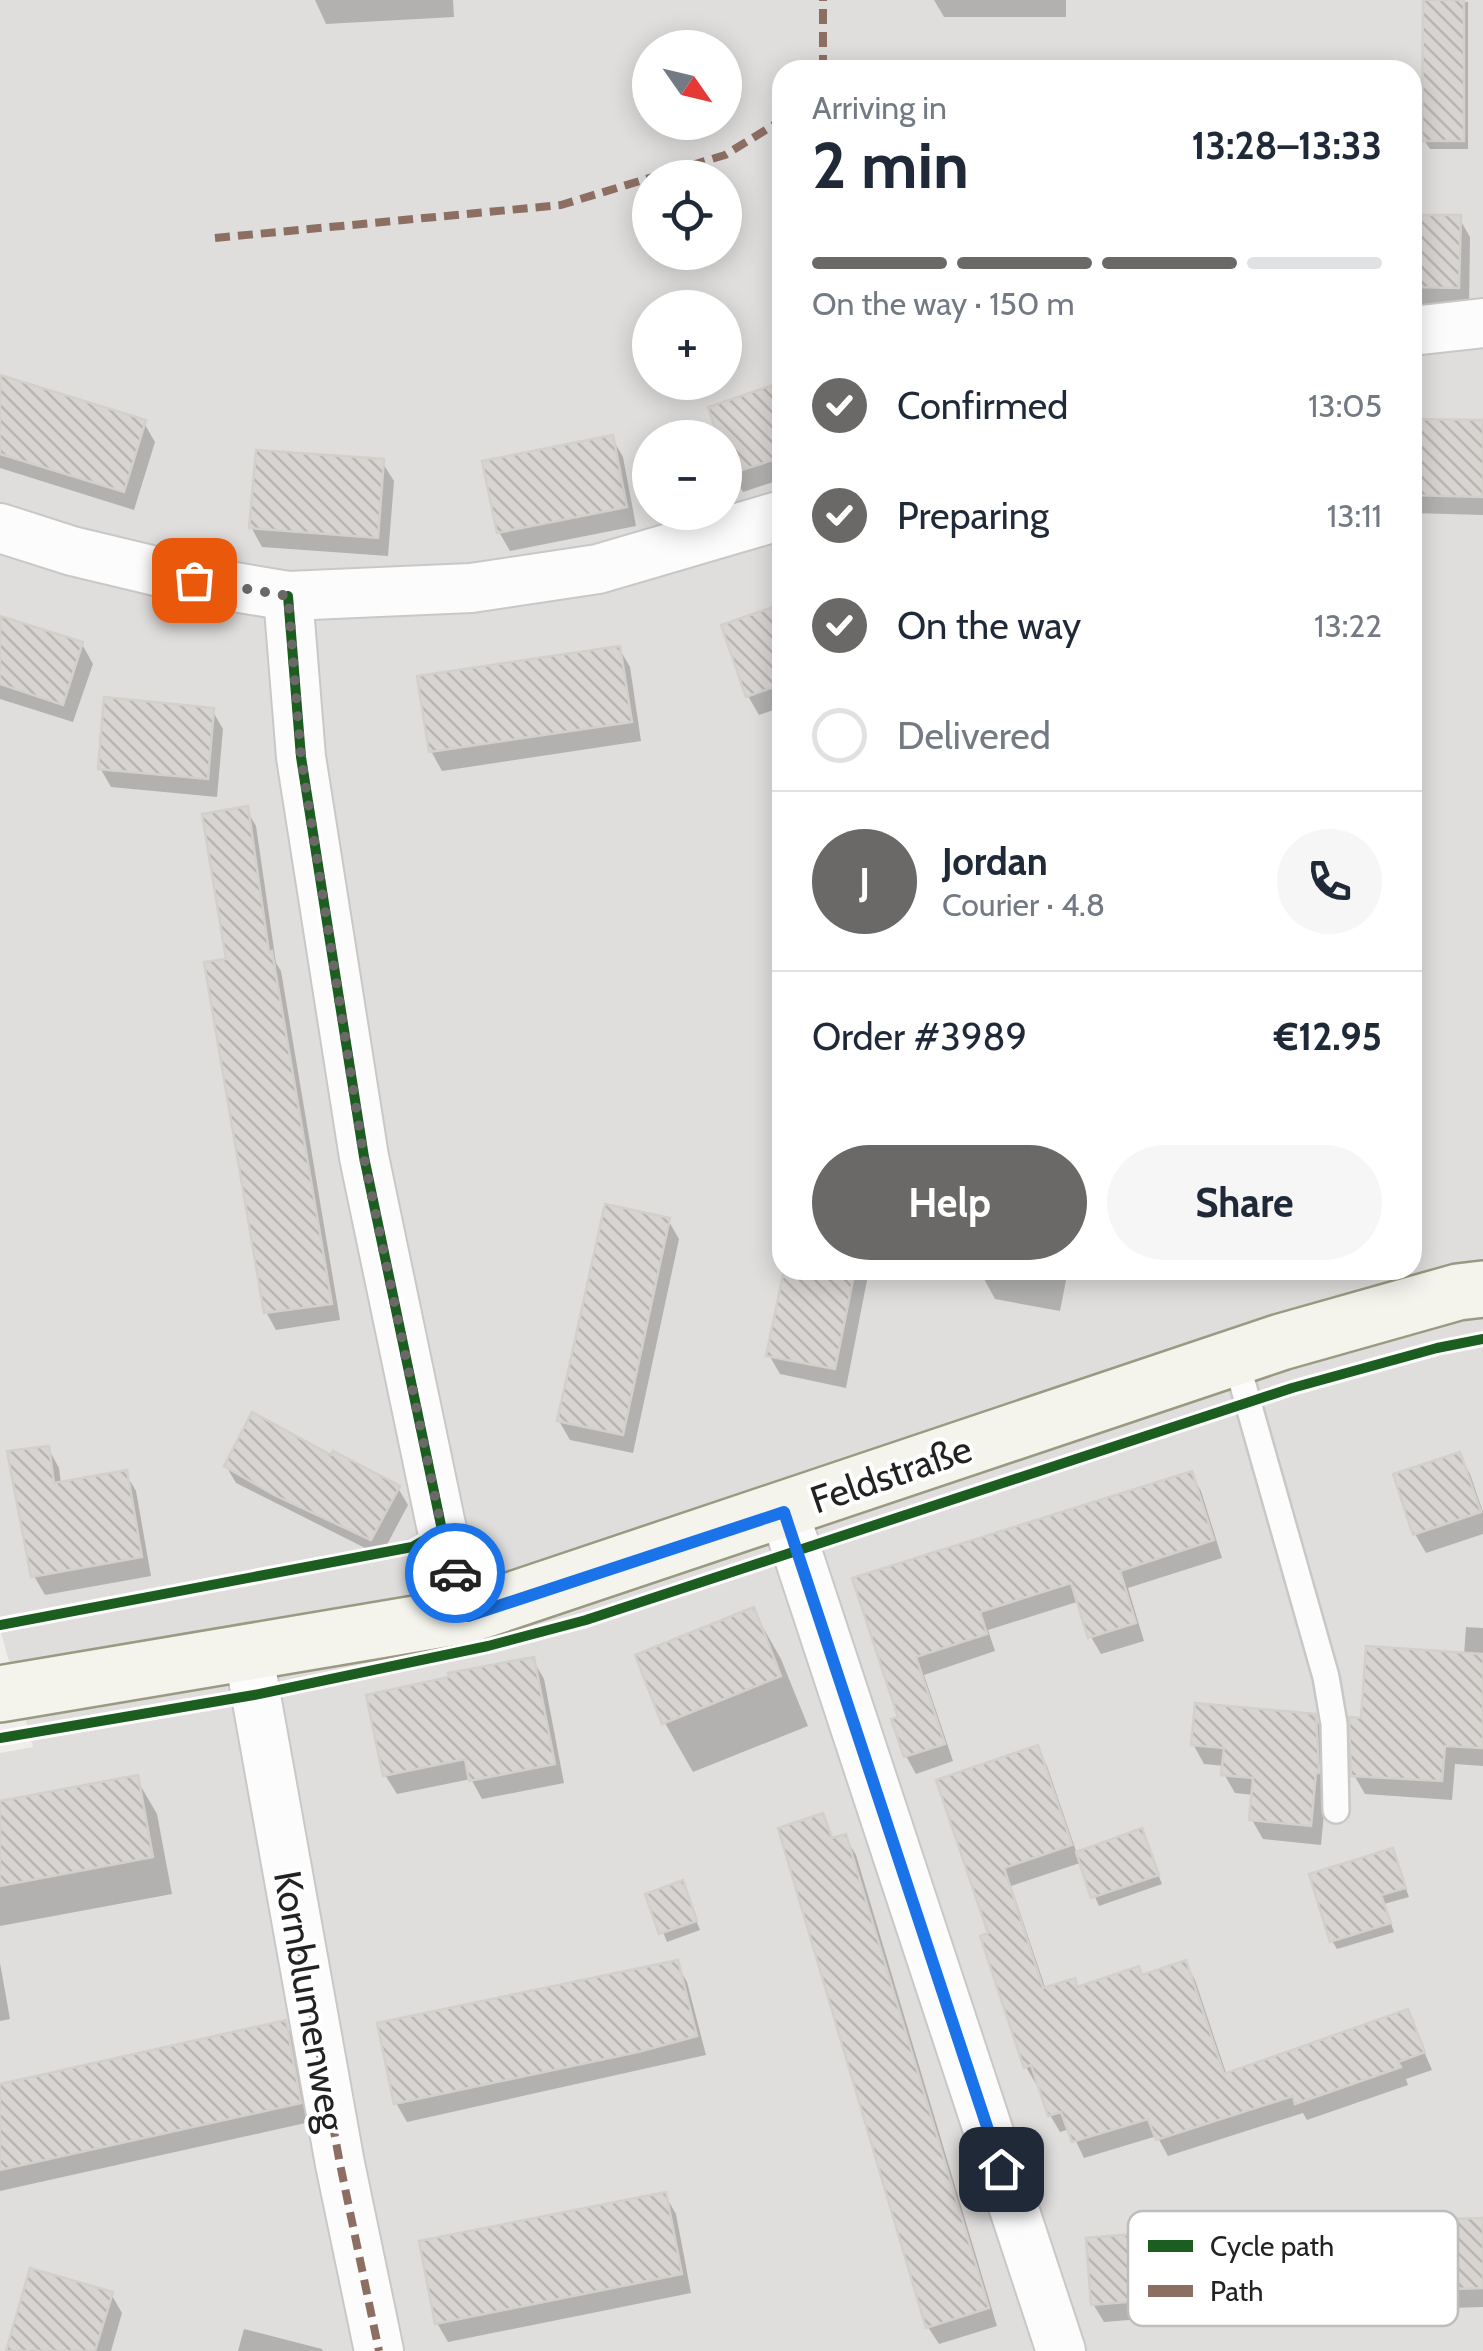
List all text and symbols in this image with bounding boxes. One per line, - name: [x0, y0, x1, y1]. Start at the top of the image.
- north arrow: [632, 30, 742, 140]
- map controls: [632, 30, 742, 530]
- text: Arriving in: [812, 88, 947, 127]
- text: 13:28–13:33: [1192, 122, 1382, 169]
- text: 2 min: [812, 125, 969, 204]
- button: locate: [632, 160, 742, 270]
- text: On the way · 150 m: [812, 284, 1075, 323]
- button: +: [632, 290, 742, 400]
- icon: check: [812, 378, 867, 433]
- text: Confirmed: [897, 382, 1068, 429]
- text: 13:05: [1308, 386, 1382, 425]
- button: −: [632, 420, 742, 530]
- icon: check: [812, 488, 867, 543]
- text: Preparing: [897, 492, 1049, 539]
- text: 13:11: [1327, 496, 1382, 535]
- pin: [152, 538, 237, 623]
- icon: bag: [167, 553, 222, 608]
- icon: check: [812, 598, 867, 653]
- text: On the way: [897, 602, 1081, 649]
- text: 13:22: [1314, 606, 1382, 645]
- text: Delivered: [897, 712, 1051, 759]
- button: phone: [1277, 829, 1382, 934]
- text: Jordan: [942, 838, 1048, 885]
- text: J: [859, 858, 870, 905]
- text: Courier · 4.8: [942, 885, 1105, 924]
- text: Order #3989: [812, 1013, 1027, 1060]
- text: €12.95: [1274, 1013, 1382, 1060]
- button: Help: [812, 1145, 1087, 1260]
- button: Share: [1107, 1145, 1382, 1260]
- street label: Feldstraße: [804, 1425, 978, 1523]
- courier: [405, 1523, 505, 1623]
- icon: car: [428, 1546, 483, 1601]
- street label: Kornblumenweg: [264, 1867, 356, 2136]
- pin: [959, 2127, 1044, 2212]
- icon: home: [974, 2142, 1029, 2197]
- legend: [1128, 2211, 1458, 2326]
- text: Cycle path: [1210, 2229, 1334, 2263]
- text: Path: [1210, 2274, 1263, 2308]

